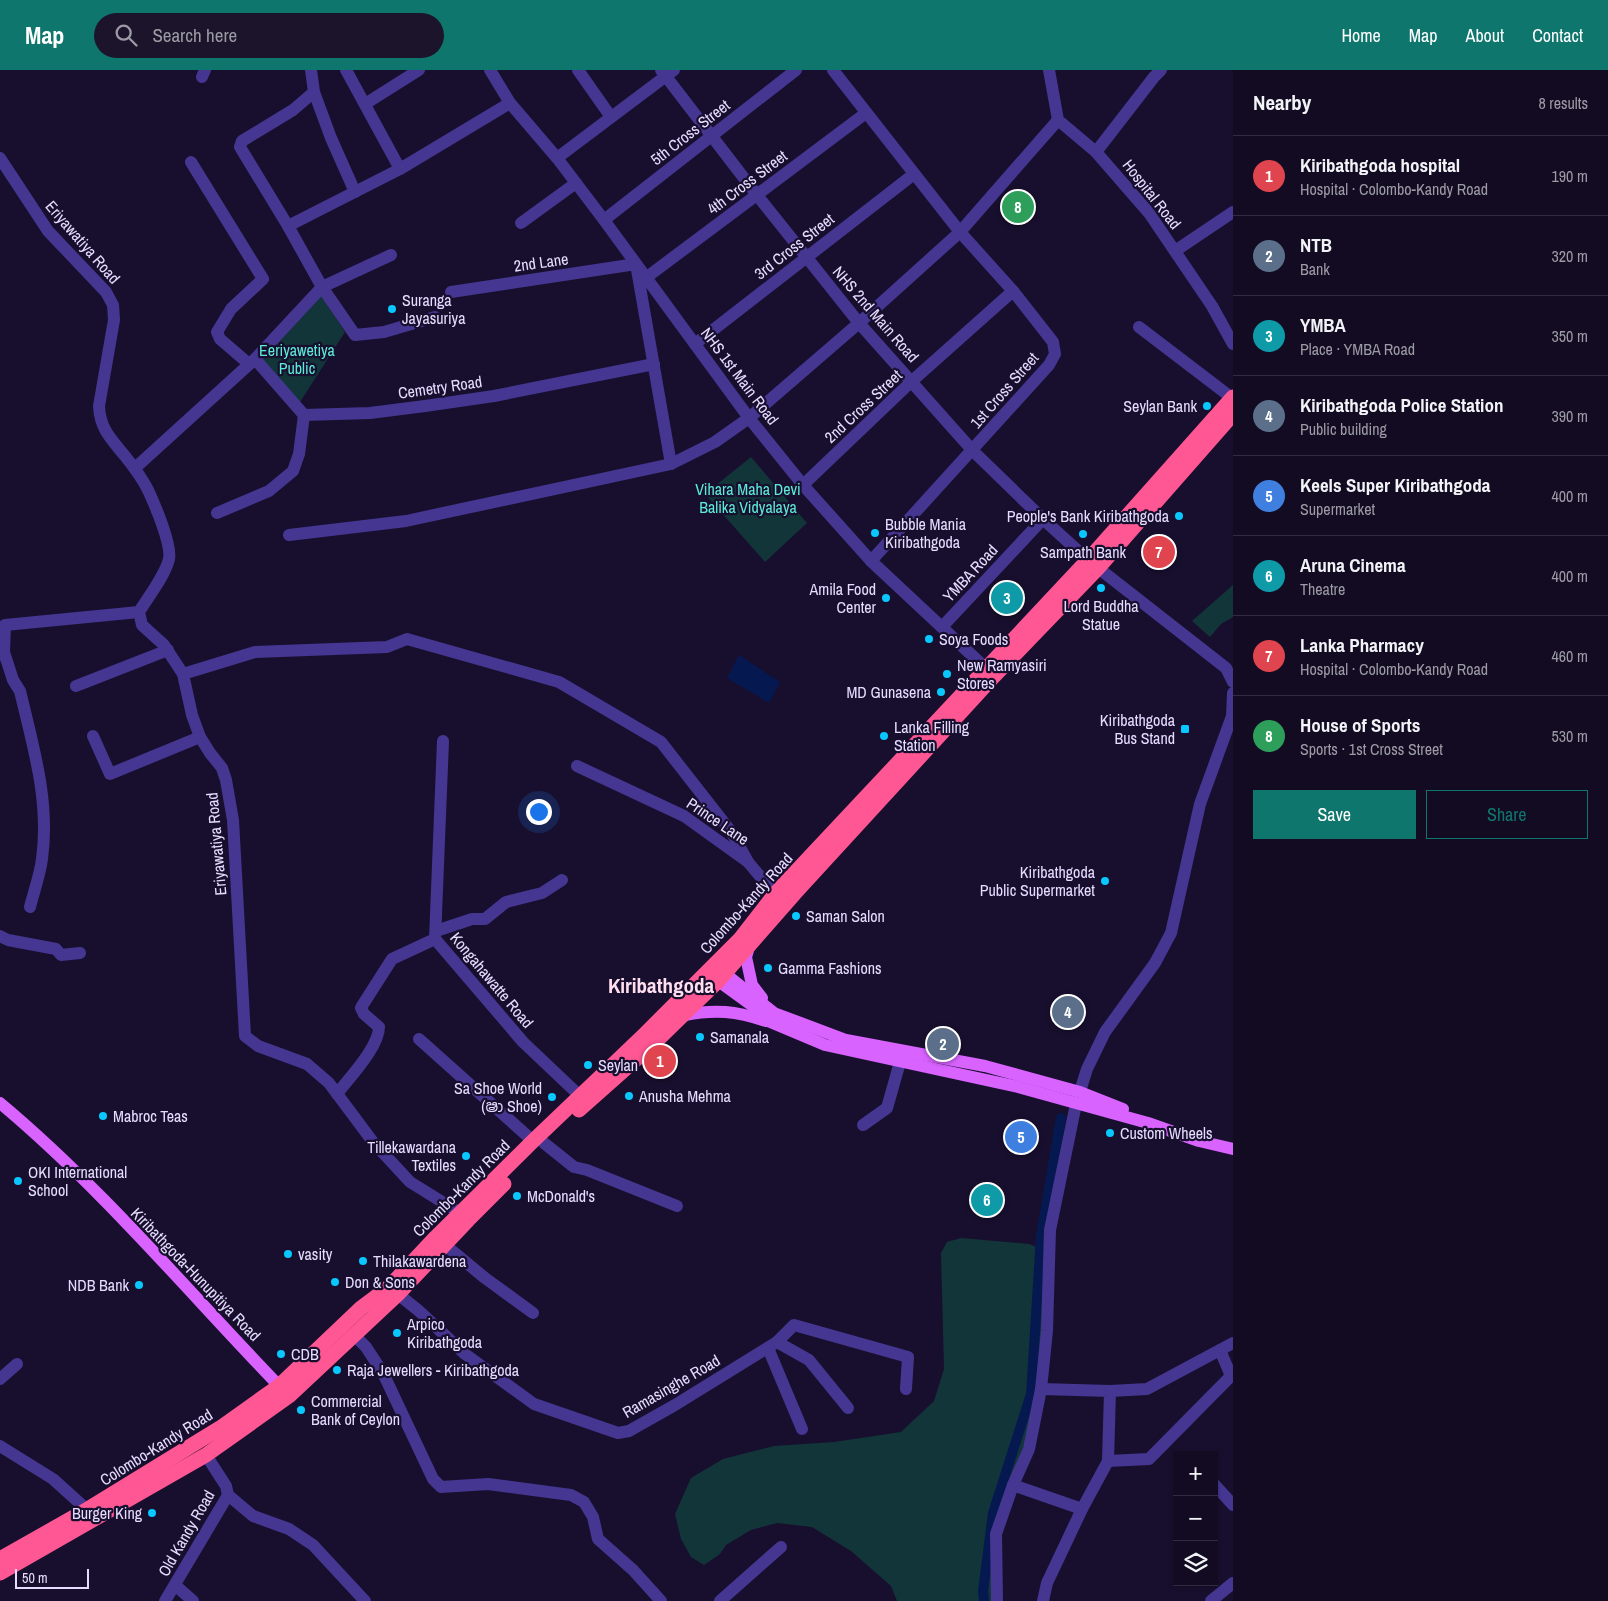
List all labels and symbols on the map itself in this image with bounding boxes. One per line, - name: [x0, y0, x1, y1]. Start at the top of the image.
- street label: 5th Cross Street: [646, 94, 734, 170]
- street label: 4th Cross Street: [703, 144, 792, 219]
- street label: Hospital Road: [1118, 154, 1186, 234]
- pin: 8: [1002, 188, 1034, 226]
- street label: Eriyawatiya Road: [41, 196, 125, 288]
- street label: 3rd Cross Street: [750, 208, 839, 284]
- street label: 2nd Lane: [512, 247, 570, 277]
- street label: NHS 2nd Main Road: [828, 261, 924, 367]
- place label: Suranga Jayasuriya: [402, 289, 466, 329]
- marker: Suranga Jayasuriya: [386, 303, 398, 315]
- street label: NHS 1st Main Road: [696, 323, 784, 429]
- park label: Eeriyawetiya Public: [259, 339, 336, 379]
- street label: 1st Cross Street: [965, 347, 1043, 433]
- street label: 2nd Cross Street: [819, 364, 907, 448]
- street label: Cemetry Road: [397, 370, 483, 404]
- place label: Seylan Bank: [1123, 395, 1197, 417]
- marker: Seylan Bank: [1201, 400, 1213, 412]
- park label: Vihara Maha Devi Balika Vidyalaya: [695, 478, 801, 518]
- place label: People's Bank Kiribathgoda: [1007, 505, 1170, 527]
- marker: People's Bank Kiribathgoda: [1173, 510, 1185, 522]
- place label: Bubble Mania Kiribathgoda: [885, 513, 967, 553]
- marker: Bubble Mania Kiribathgoda: [869, 527, 881, 539]
- marker: Sampath Bank: [1077, 528, 1089, 540]
- pin: 7: [1143, 533, 1175, 571]
- street label: YMBA Road: [938, 539, 1002, 607]
- place label: Sampath Bank: [1040, 541, 1126, 563]
- place label: Amila Food Center: [809, 578, 877, 618]
- pin: 3: [991, 579, 1023, 617]
- marker: Lord Buddha Statue: [1095, 582, 1107, 594]
- marker: Amila Food Center: [880, 592, 892, 604]
- place label: Lord Buddha Statue: [1063, 595, 1139, 635]
- place label: Soya Foods: [939, 628, 1008, 650]
- marker: Soya Foods: [923, 633, 935, 645]
- place label: New Ramyasiri Stores: [957, 654, 1047, 694]
- marker: New Ramyasiri Stores: [941, 668, 953, 680]
- place label: MD Gunasena: [846, 681, 932, 703]
- marker: MD Gunasena: [935, 686, 947, 698]
- place label: Kiribathgoda Bus Stand: [1100, 709, 1176, 749]
- place label: Lanka Filling Station: [894, 716, 970, 756]
- marker: Kiribathgoda Bus Stand: [1179, 723, 1191, 735]
- marker: Lanka Filling Station: [878, 730, 890, 742]
- street label: Eriyawatiya Road: [201, 791, 231, 897]
- street label: Prince Lane: [683, 792, 753, 850]
- your location: [526, 799, 552, 825]
- street label: Colombo-Kandy Road: [695, 848, 797, 958]
- place label: Kiribathgoda Public Supermarket: [980, 861, 1096, 901]
- marker: Kiribathgoda Public Supermarket: [1099, 875, 1111, 887]
- place label: Saman Salon: [806, 905, 885, 927]
- marker: Saman Salon: [790, 910, 802, 922]
- street label: Kongahawatte Road: [445, 927, 539, 1033]
- place label: Gamma Fashions: [778, 957, 882, 979]
- marker: Gamma Fashions: [762, 962, 774, 974]
- district label: Kiribathgoda: [608, 971, 715, 1000]
- pin: 4: [1052, 993, 1084, 1031]
- pin: 2: [927, 1025, 959, 1063]
- place label: Samanala: [710, 1026, 770, 1048]
- marker: Samanala: [694, 1031, 706, 1043]
- pin: 1: [644, 1042, 676, 1080]
- place label: Seylan: [598, 1054, 638, 1076]
- marker: Seylan: [582, 1059, 594, 1071]
- place label: Sa Shoe World (ෂා Shoe): [454, 1077, 542, 1117]
- place label: Anusha Mehma: [638, 1085, 732, 1107]
- marker: Anusha Mehma: [623, 1090, 635, 1102]
- marker: Sa Shoe World (ෂා Shoe): [546, 1091, 558, 1103]
- place label: Mabroc Teas: [113, 1105, 188, 1127]
- marker: Mabroc Teas: [97, 1110, 109, 1122]
- pin: 5: [1005, 1118, 1037, 1156]
- place label: Custom Wheels: [1120, 1122, 1213, 1144]
- marker: Custom Wheels: [1104, 1127, 1116, 1139]
- street label: Colombo-Kandy Road: [408, 1135, 514, 1241]
- place label: Tillekawardana Textiles: [367, 1136, 457, 1176]
- marker: Tillekawardana Textiles: [460, 1150, 472, 1162]
- place label: OKI International School: [28, 1161, 127, 1201]
- marker: OKI International School: [12, 1175, 24, 1187]
- pin: 6: [971, 1181, 1003, 1219]
- place label: McDonald's: [527, 1185, 595, 1207]
- marker: McDonald's: [511, 1190, 523, 1202]
- street label: Kiribathgoda-Hunupitiya Road: [126, 1202, 266, 1346]
- place label: vasity: [298, 1243, 333, 1265]
- marker: vasity: [282, 1248, 294, 1260]
- place label: Thilakawardena: [373, 1250, 467, 1272]
- marker: Thilakawardena: [357, 1255, 369, 1267]
- place label: Don & Sons: [345, 1271, 415, 1293]
- place label: NDB Bank: [68, 1274, 129, 1296]
- marker: Don & Sons: [329, 1276, 341, 1288]
- marker: NDB Bank: [133, 1279, 145, 1291]
- place label: Arpico Kiribathgoda: [406, 1313, 483, 1353]
- marker: Arpico Kiribathgoda: [391, 1327, 403, 1339]
- place label: CDB: [291, 1343, 319, 1365]
- marker: CDB: [275, 1348, 287, 1360]
- street label: Ramasinghe Road: [618, 1349, 724, 1423]
- place label: Raja Jewellers - Kiribathgoda: [347, 1359, 520, 1381]
- marker: Raja Jewellers - Kiribathgoda: [331, 1364, 343, 1376]
- place label: Commercial Bank of Ceylon: [311, 1390, 400, 1430]
- street label: Colombo-Kandy Road: [95, 1403, 217, 1491]
- marker: Commercial Bank of Ceylon: [295, 1404, 307, 1416]
- street label: Old Kandy Road: [152, 1486, 220, 1580]
- place label: Burger King: [72, 1502, 143, 1524]
- marker: Burger King: [146, 1507, 158, 1519]
- scale bar: [15, 1566, 89, 1589]

